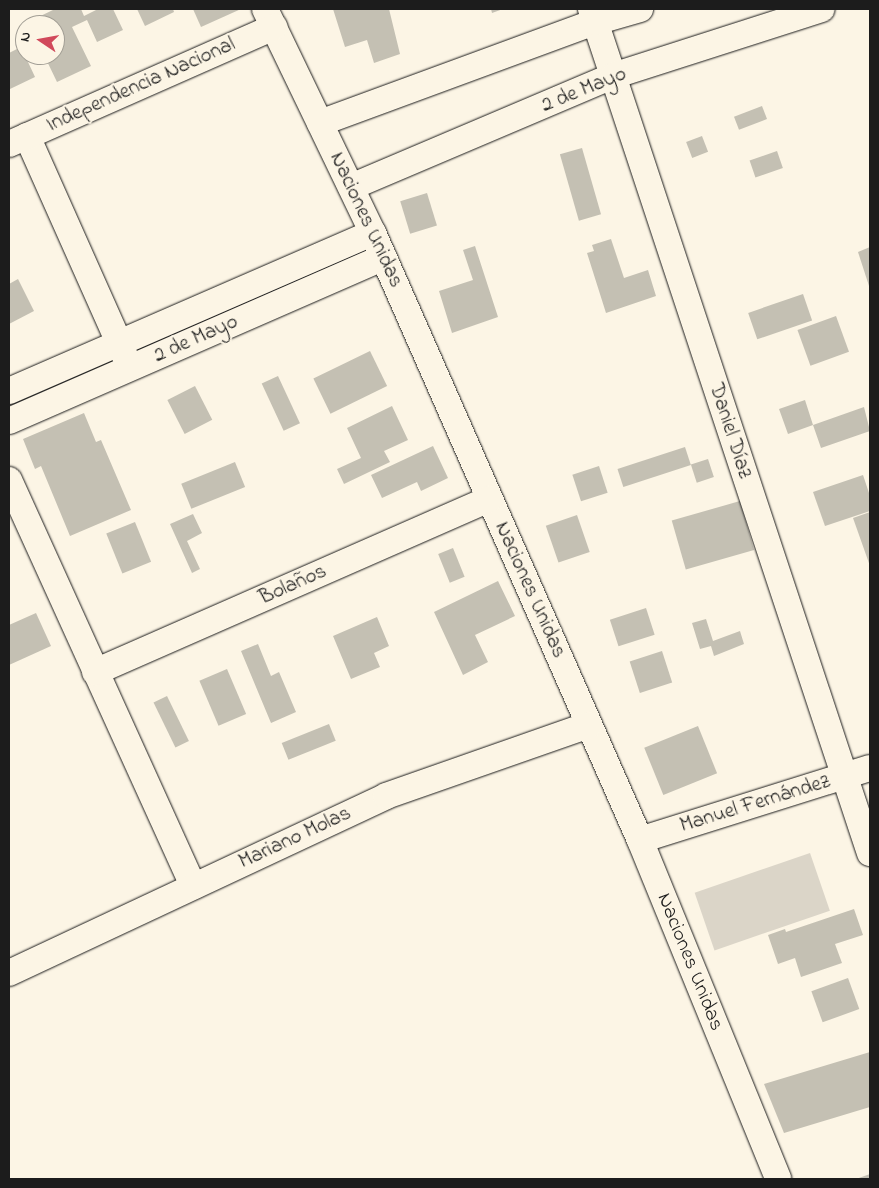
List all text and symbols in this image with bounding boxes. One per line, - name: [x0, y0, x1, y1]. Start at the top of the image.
- north arrow: [15, 15, 65, 65]
- text: N: [15, 30, 37, 44]
- street label: Independencia Nacional: [43, 32, 239, 138]
- street label: 2 de Mayo: [538, 62, 630, 118]
- street label: Naciones Unidas: [324, 148, 408, 292]
- street label: 2 de Mayo: [150, 309, 242, 369]
- street label: Daniel Díaz: [703, 380, 757, 482]
- street label: Naciones Unidas: [489, 518, 571, 662]
- street label: Bolaños: [255, 559, 331, 611]
- street label: Manuel Fernández: [677, 769, 833, 839]
- street label: Mariano Molas: [235, 801, 355, 875]
- street label: Naciones Unidas: [651, 889, 729, 1035]

